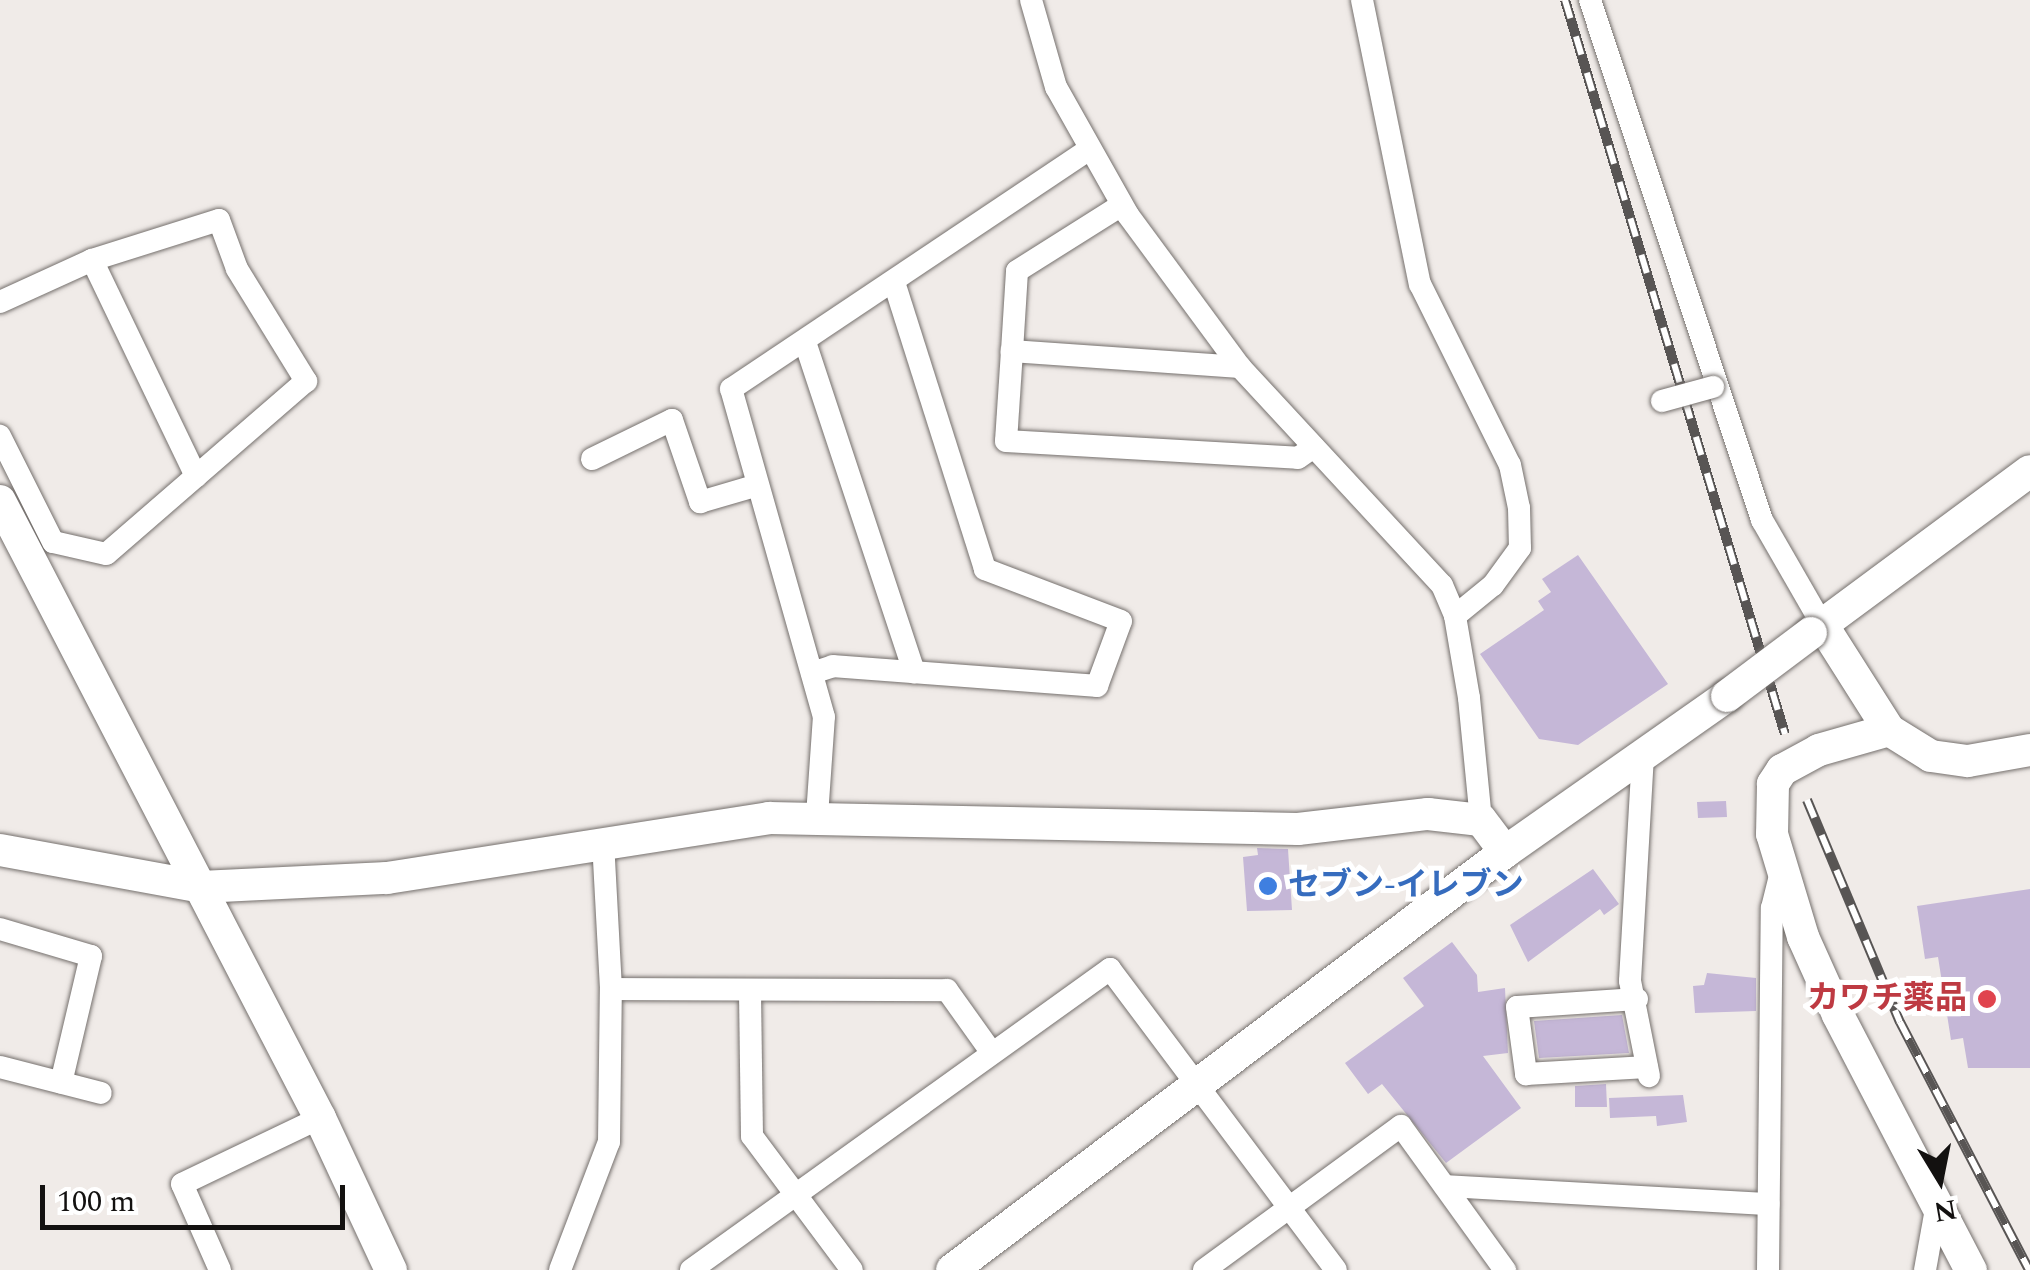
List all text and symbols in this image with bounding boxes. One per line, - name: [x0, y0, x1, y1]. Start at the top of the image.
- place label: セブン-イレブン: [1288, 867, 1524, 905]
- marker: セブン-イレブン: [1257, 875, 1279, 897]
- place label: カワチ薬品: [1807, 980, 1967, 1018]
- marker: カワチ薬品: [1976, 988, 1998, 1010]
- north arrow: [1890, 1130, 1990, 1230]
- scale bar: [45, 1165, 350, 1227]
- text: 100 m: [57, 1179, 135, 1225]
- text: N: [1930, 1187, 1960, 1233]

